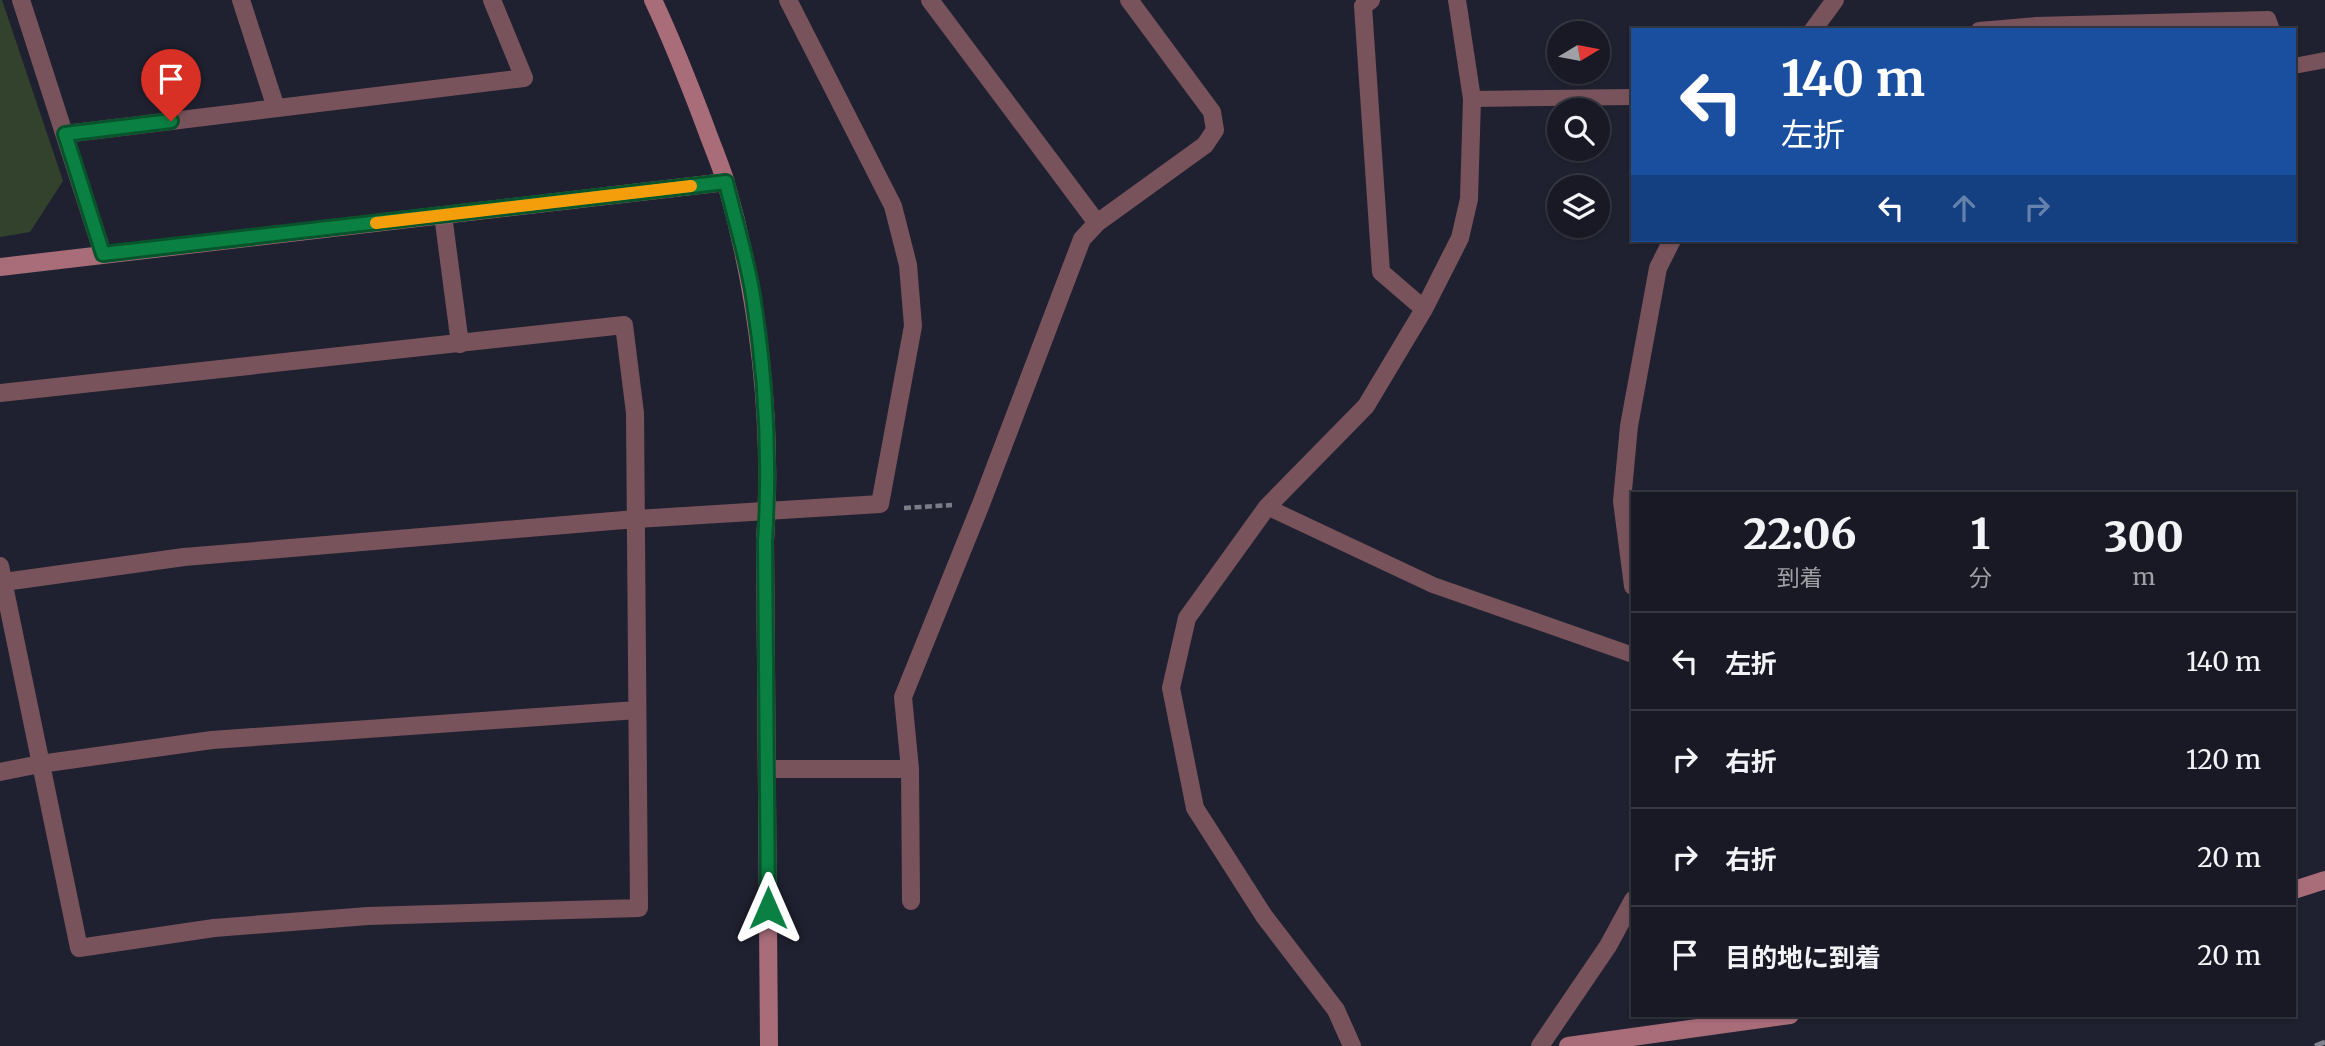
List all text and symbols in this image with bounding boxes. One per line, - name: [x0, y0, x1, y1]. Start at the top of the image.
- north arrow: [1547, 21, 1610, 84]
- map controls: [1547, 21, 1610, 238]
- text: 140 m: [1781, 48, 1925, 109]
- pin: [141, 49, 201, 121]
- icon: left: [1666, 56, 1757, 147]
- icon: arrive: [152, 60, 190, 98]
- button: search: [1547, 98, 1610, 161]
- text: 左折: [1781, 115, 1845, 155]
- button: layers: [1547, 175, 1610, 238]
- icon: left: [1872, 189, 1910, 227]
- icon: ahead: [1945, 189, 1983, 227]
- icon: right: [2018, 189, 2056, 227]
- text: 22:06: [1743, 508, 1857, 560]
- text: 1: [1970, 508, 1990, 560]
- text: 300: [2104, 511, 2184, 563]
- text: m: [2132, 562, 2155, 591]
- text: 到着: [1777, 563, 1823, 592]
- text: 分: [1969, 563, 1992, 592]
- icon: left: [1666, 642, 1704, 680]
- text: 140 m: [2186, 645, 2261, 678]
- text: 左折: [1725, 647, 1777, 680]
- icon: right: [1666, 740, 1704, 778]
- text: 120 m: [2186, 743, 2261, 776]
- text: 右折: [1725, 745, 1777, 778]
- icon: right: [1666, 838, 1704, 876]
- text: 20 m: [2197, 841, 2261, 874]
- text: 右折: [1725, 843, 1777, 876]
- position arrow: [731, 871, 805, 945]
- icon: arrive: [1666, 936, 1704, 974]
- text: 20 m: [2197, 939, 2261, 972]
- text: 目的地に到着: [1725, 941, 1881, 974]

